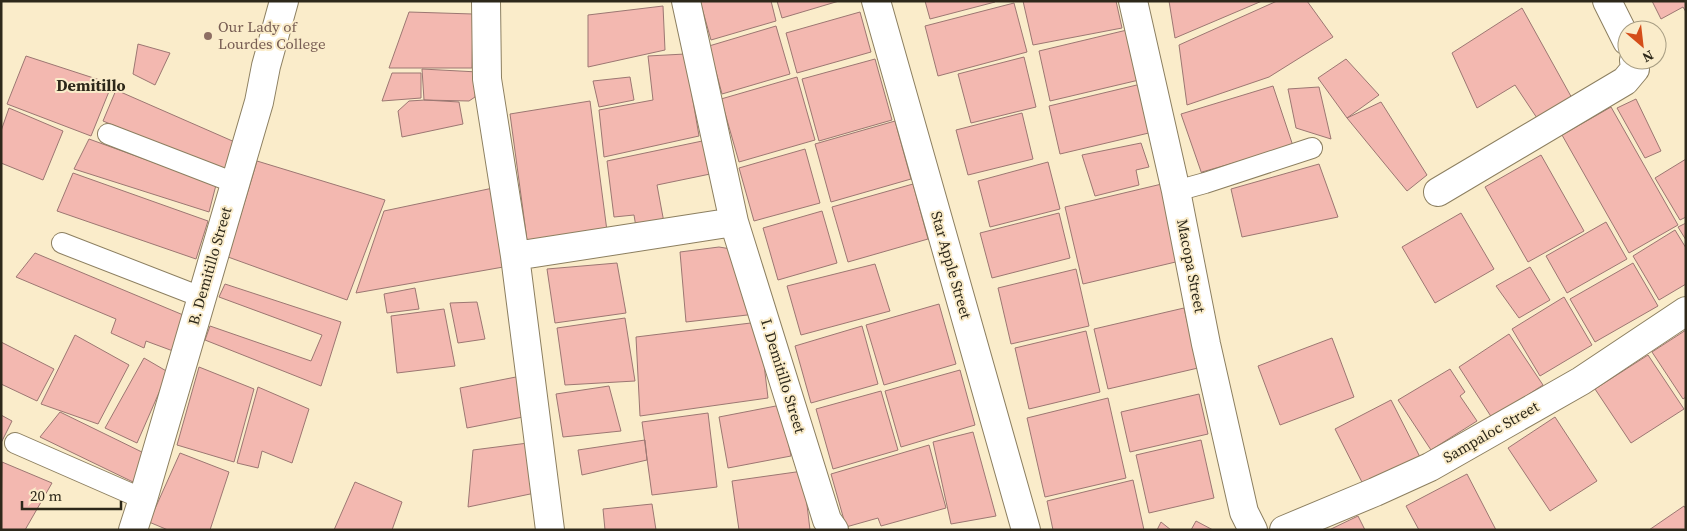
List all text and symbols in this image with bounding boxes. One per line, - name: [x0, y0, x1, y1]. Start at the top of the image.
- place label: Our Lady of Lourdes College: [218, 16, 326, 54]
- north arrow: [1617, 20, 1667, 70]
- marker: Our Lady of Lourdes College: [202, 30, 214, 42]
- text: N: [1639, 45, 1657, 68]
- district label: Demitillo: [56, 74, 126, 96]
- street label: B. Demitillo Street: [183, 204, 236, 327]
- street label: Star Apple Street: [926, 209, 977, 321]
- street label: Macopa Street: [1172, 217, 1211, 315]
- street label: I. Demitillo Street: [756, 316, 811, 436]
- street label: Sampaloc Street: [1439, 396, 1543, 467]
- scale bar: [22, 478, 121, 510]
- text: 20 m: [30, 485, 62, 506]

